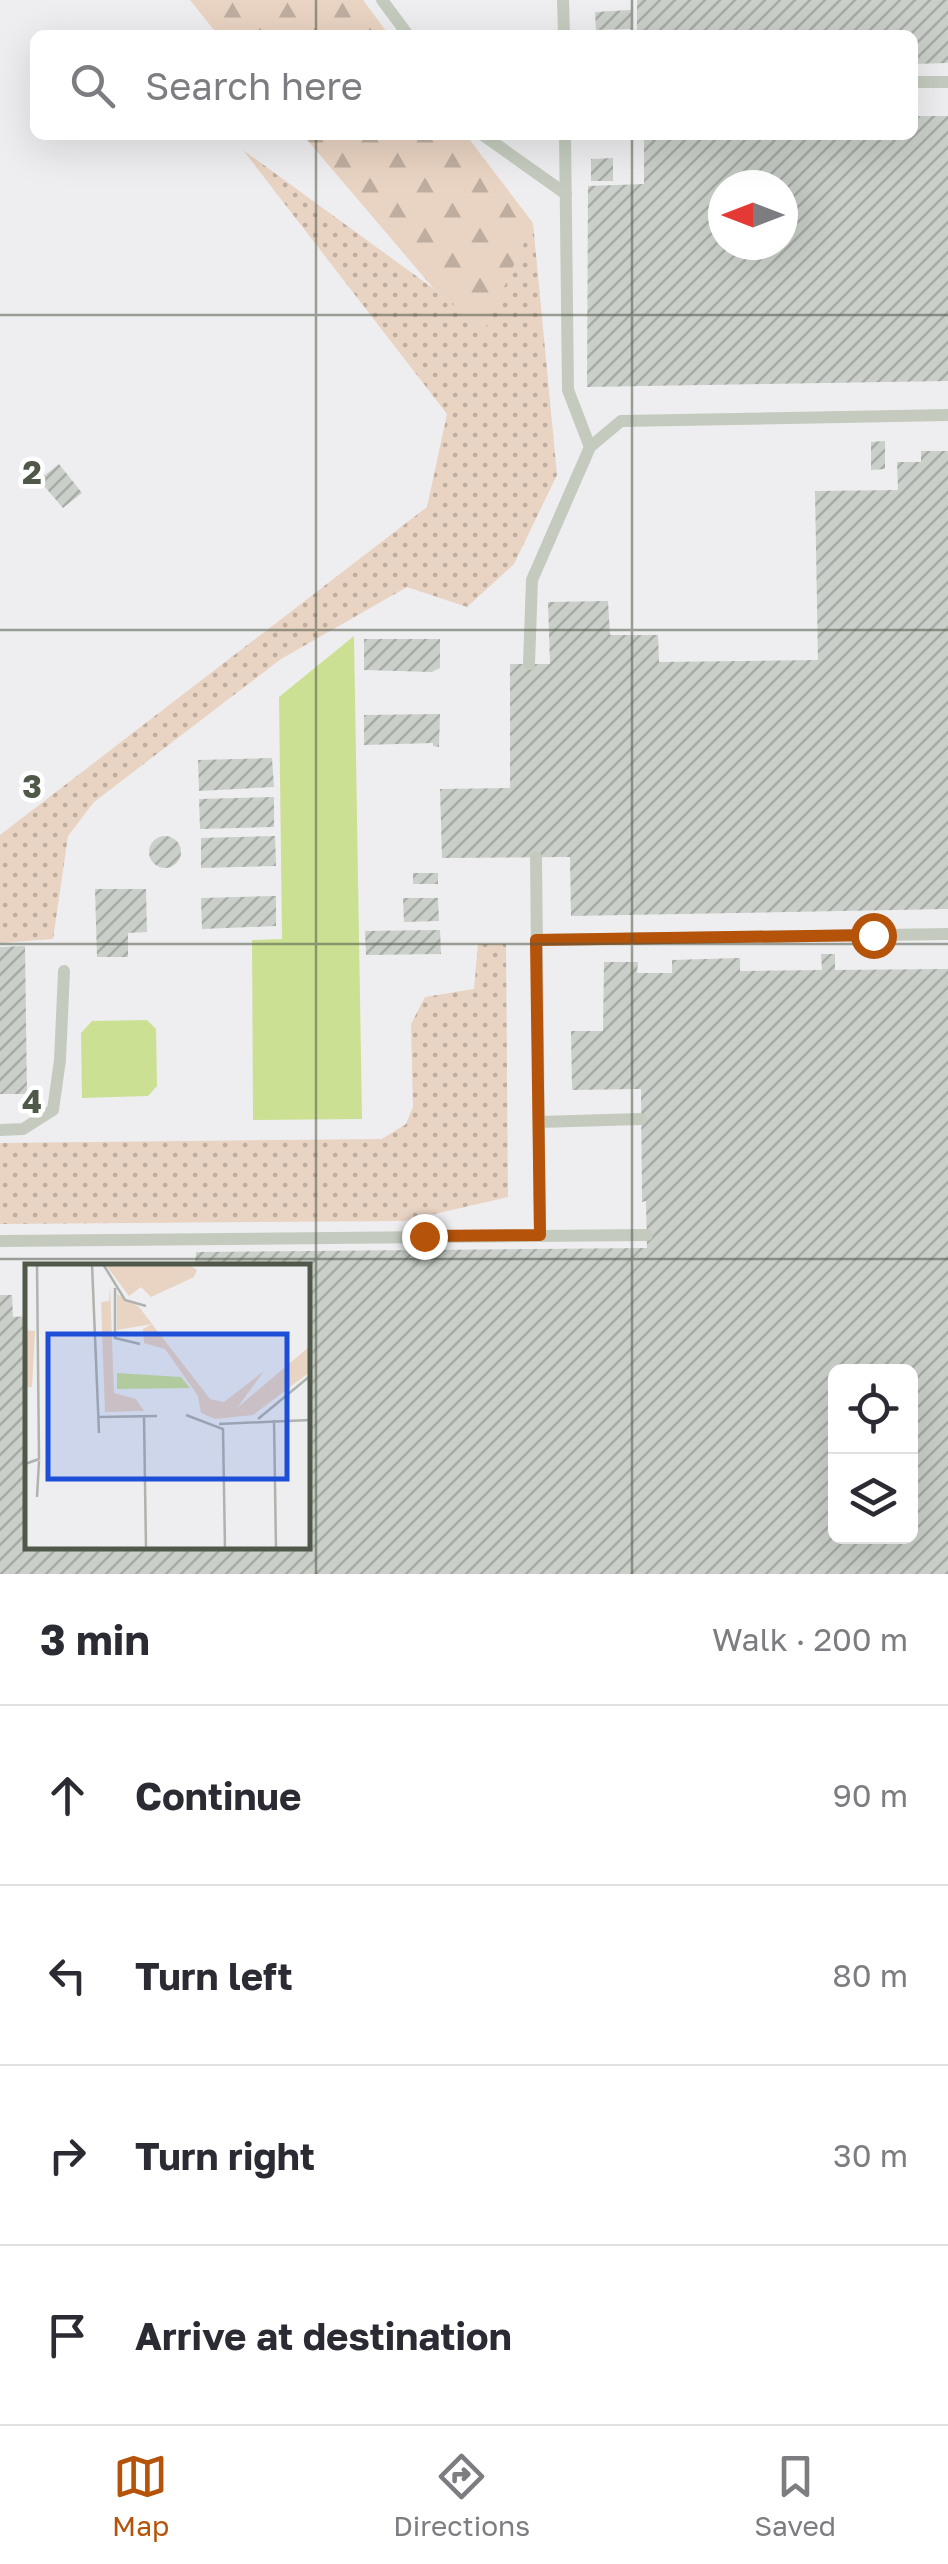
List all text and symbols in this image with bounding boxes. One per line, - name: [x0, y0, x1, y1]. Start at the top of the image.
- search box: [30, 30, 918, 140]
- icon: search: [65, 58, 120, 113]
- text: Search here: [145, 63, 363, 108]
- north arrow: [708, 170, 798, 260]
- text: 2: [22, 453, 42, 491]
- text: 3: [22, 767, 42, 805]
- route start: [851, 913, 897, 959]
- text: 4: [22, 1082, 42, 1120]
- route end: [402, 1214, 448, 1260]
- inset map: [25, 1264, 310, 1549]
- map controls: [828, 1364, 918, 1544]
- button: locate: [828, 1364, 918, 1454]
- button: layers: [828, 1454, 918, 1544]
- text: 3 min: [40, 1614, 150, 1664]
- text: Walk · 200 m: [712, 1620, 908, 1658]
- icon: ahead: [40, 1768, 95, 1823]
- text: Continue: [135, 1773, 301, 1818]
- text: 90 m: [832, 1776, 908, 1814]
- icon: left: [40, 1948, 95, 2003]
- text: Turn left: [135, 1953, 293, 1998]
- text: 80 m: [832, 1956, 908, 1994]
- icon: right: [40, 2128, 95, 2183]
- text: Turn right: [135, 2133, 315, 2178]
- text: 30 m: [833, 2136, 908, 2174]
- icon: arrive: [40, 2308, 95, 2363]
- text: Arrive at destination: [135, 2313, 512, 2358]
- tab: Map: [112, 2449, 169, 2542]
- tab: Directions: [393, 2449, 530, 2542]
- tab: Saved: [754, 2449, 836, 2542]

